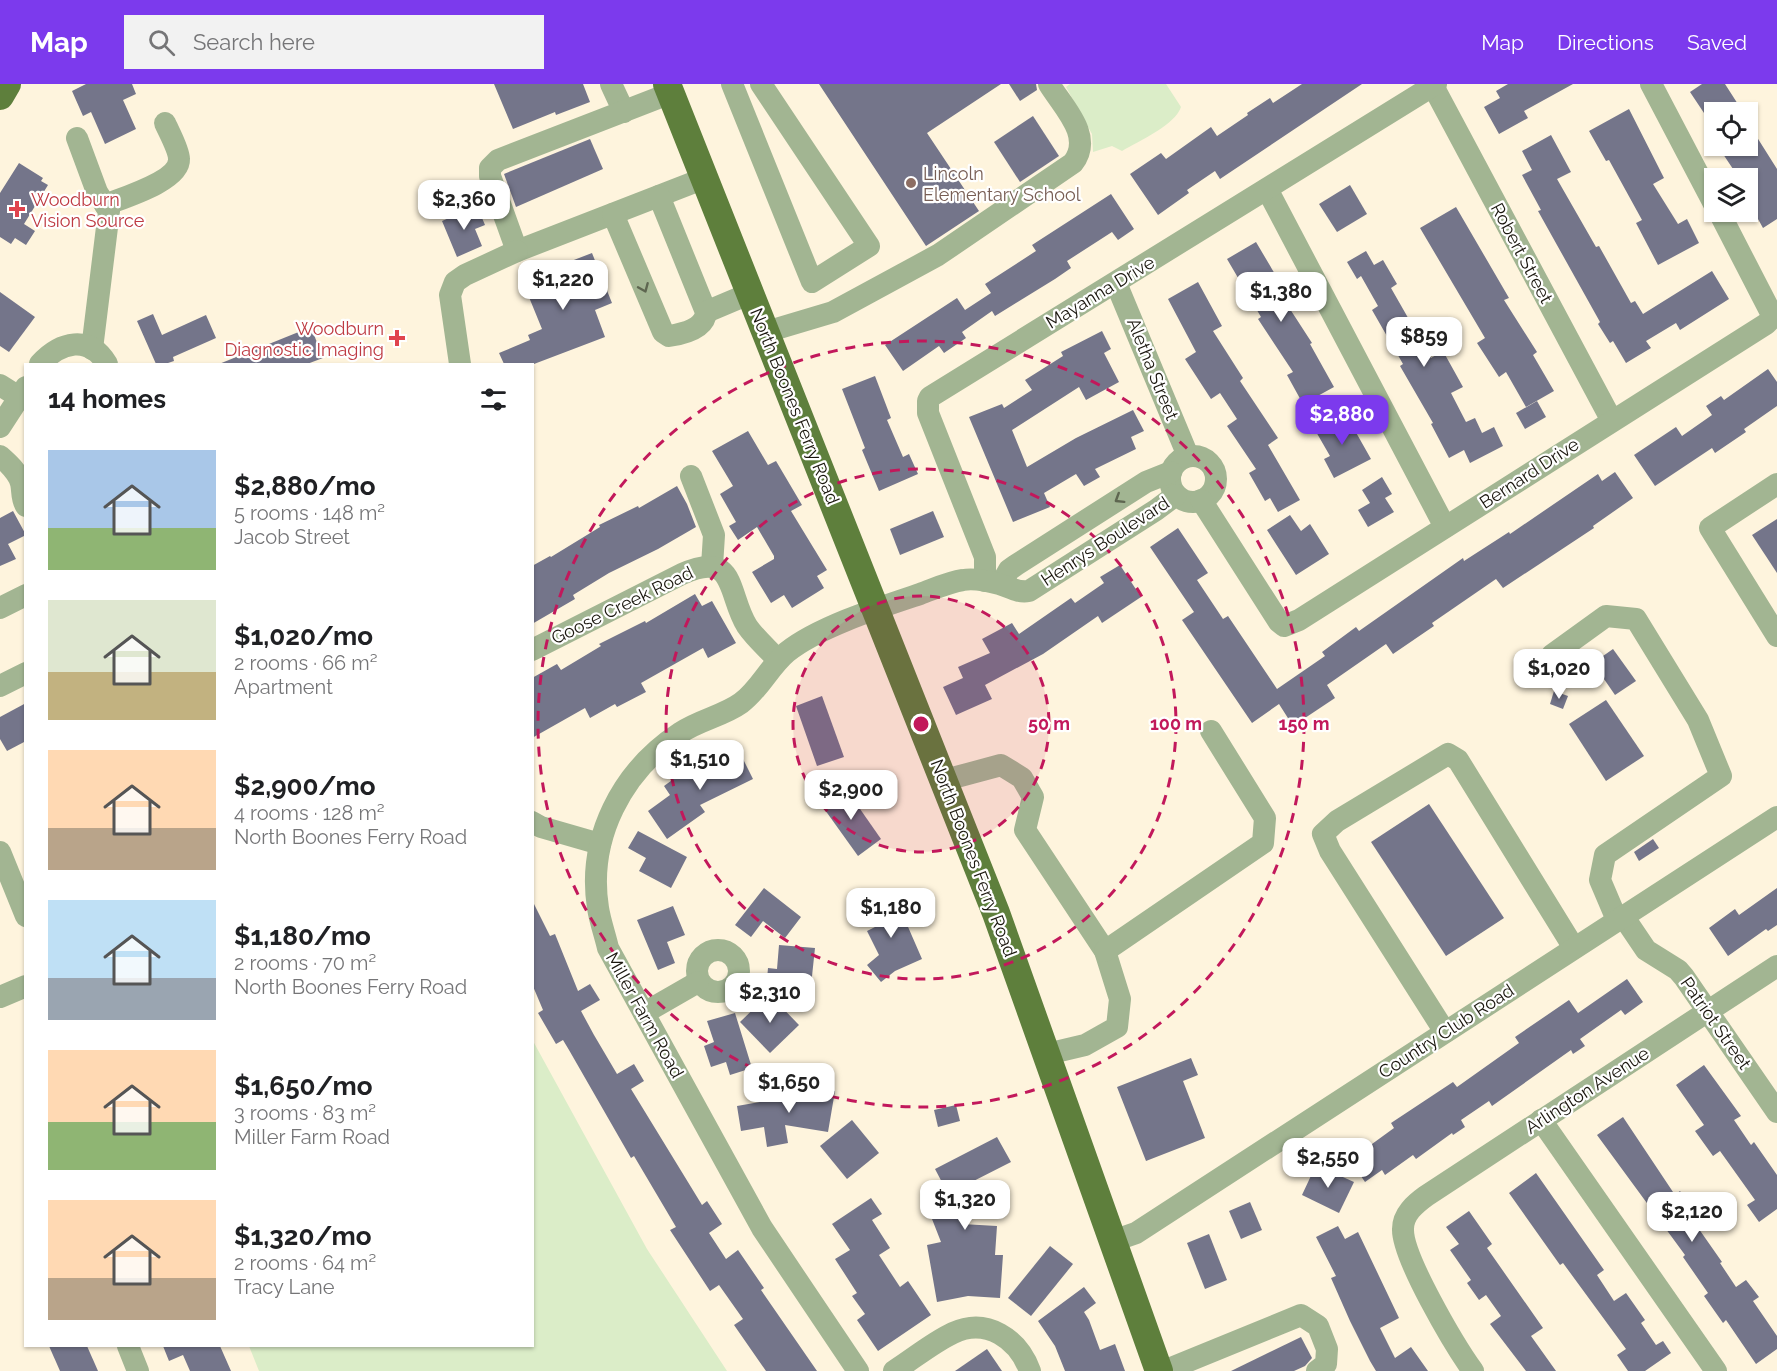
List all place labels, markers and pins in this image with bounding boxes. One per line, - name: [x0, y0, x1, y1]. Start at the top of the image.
- place label: Lincoln Elementary School: [923, 163, 1081, 205]
- marker: Lincoln Elementary School: [904, 176, 918, 190]
- pin: $2,360: [415, 180, 513, 231]
- place label: Woodburn Vision Source: [31, 189, 145, 231]
- marker: Woodburn Vision Source: [8, 200, 26, 218]
- pin: $1,220: [514, 260, 612, 311]
- pin: $1,380: [1232, 272, 1330, 323]
- pin: $859: [1388, 317, 1460, 368]
- place label: Woodburn Diagnostic Imaging: [224, 318, 384, 360]
- marker: Woodburn Diagnostic Imaging: [388, 329, 406, 347]
- pin: $2,880: [1293, 395, 1391, 446]
- pin: $1,020: [1510, 649, 1608, 700]
- centre of rings: [911, 714, 931, 734]
- pin: $1,510: [651, 740, 749, 791]
- pin: $2,900: [802, 770, 900, 821]
- pin: $1,180: [842, 888, 940, 939]
- pin: $2,310: [721, 973, 819, 1024]
- pin: $1,650: [740, 1063, 838, 1114]
- pin: $2,550: [1279, 1138, 1377, 1189]
- pin: $1,320: [916, 1180, 1014, 1231]
- pin: $2,120: [1643, 1192, 1741, 1243]

